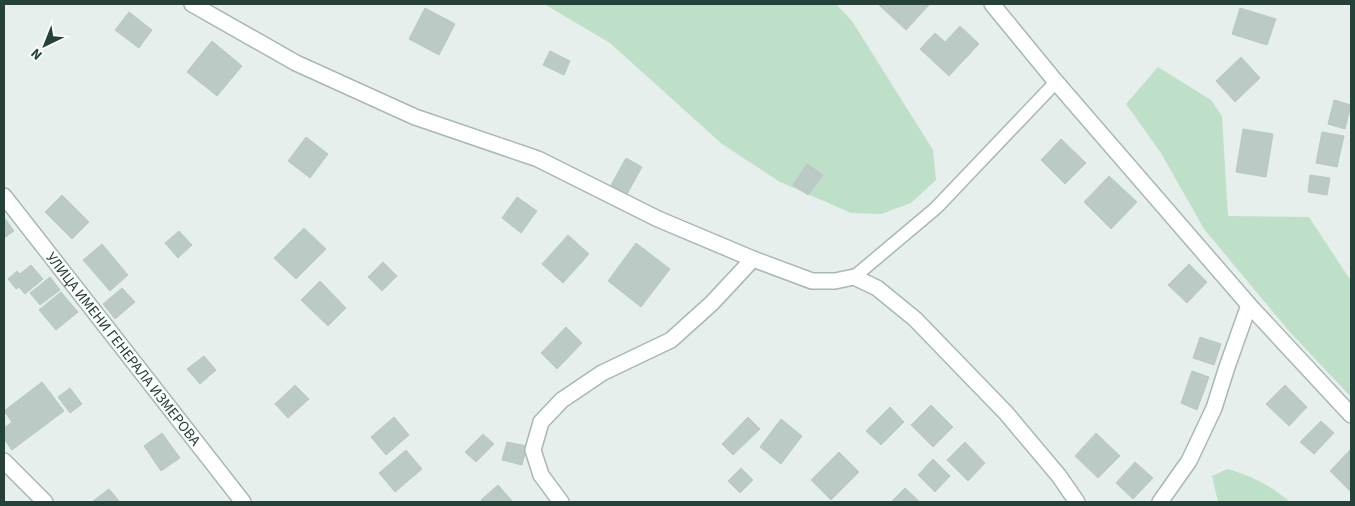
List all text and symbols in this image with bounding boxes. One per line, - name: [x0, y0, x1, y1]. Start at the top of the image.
- north arrow: [20, 20, 70, 70]
- text: N: [27, 43, 47, 64]
- street label: УЛИЦА ИМЕНИ ГЕНЕРАЛА ИЗМЕРОВА: [41, 248, 206, 451]

